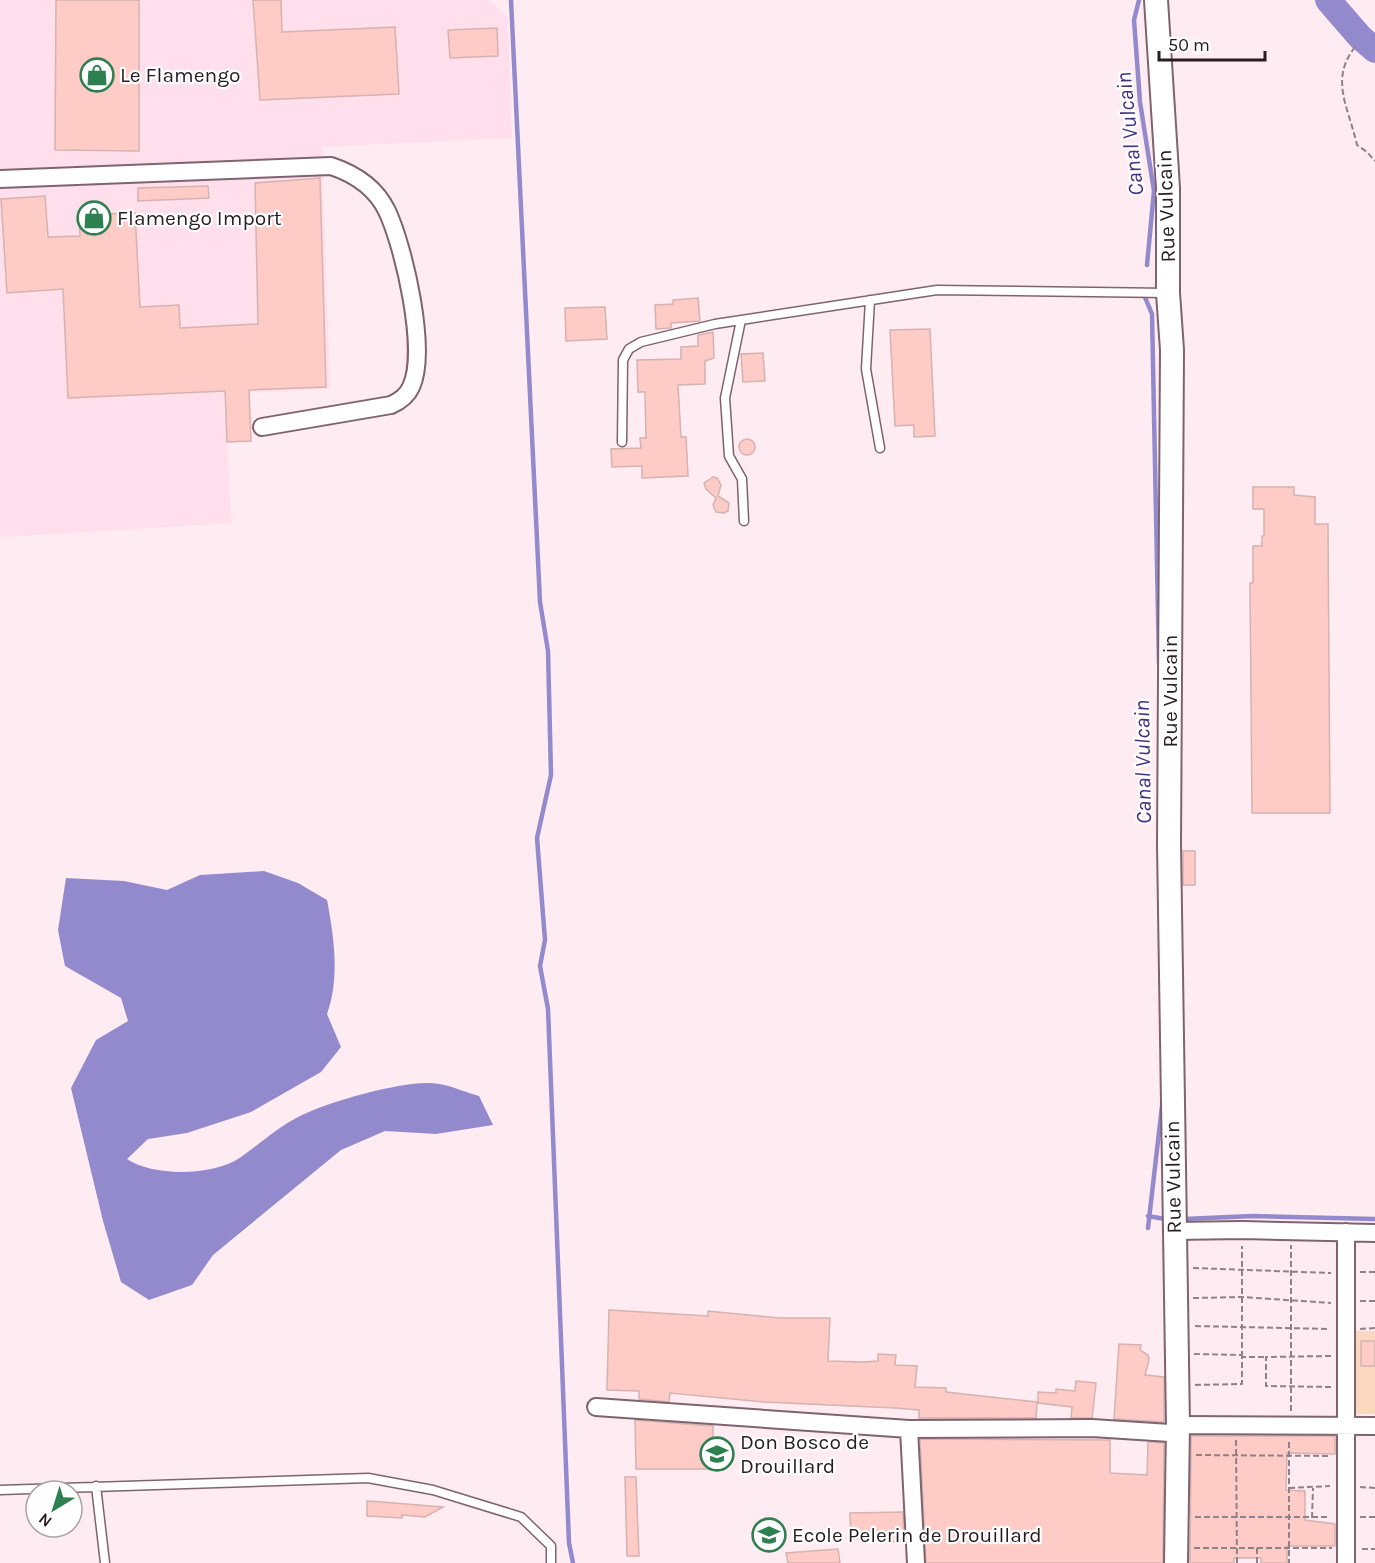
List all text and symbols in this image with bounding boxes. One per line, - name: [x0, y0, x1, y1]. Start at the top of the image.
- scale bar: [1159, 24, 1266, 62]
- text: 50 m: [1168, 34, 1210, 56]
- shop icon: Le Flamengo: [79, 57, 115, 93]
- place label: Le Flamengo: [120, 63, 240, 87]
- water label: Canal Vulcain: [1111, 71, 1149, 197]
- street label: Rue Vulcain: [1152, 149, 1180, 263]
- shop icon: Flamengo Import: [76, 200, 112, 236]
- place label: Flamengo Import: [117, 206, 282, 230]
- street label: Rue Vulcain: [1158, 634, 1182, 748]
- water label: Canal Vulcain: [1129, 700, 1157, 824]
- street label: Rue Vulcain: [1160, 1120, 1186, 1234]
- place label: Don Bosco de Drouillard: [740, 1430, 869, 1478]
- school or university icon: Don Bosco de Drouillard: [699, 1436, 735, 1472]
- north arrow: [24, 1479, 84, 1539]
- text: N: [35, 1509, 55, 1531]
- school or university icon: Ecole Pelerin de Drouillard: [751, 1517, 787, 1553]
- place label: Ecole Pelerin de Drouillard: [792, 1523, 1042, 1547]

